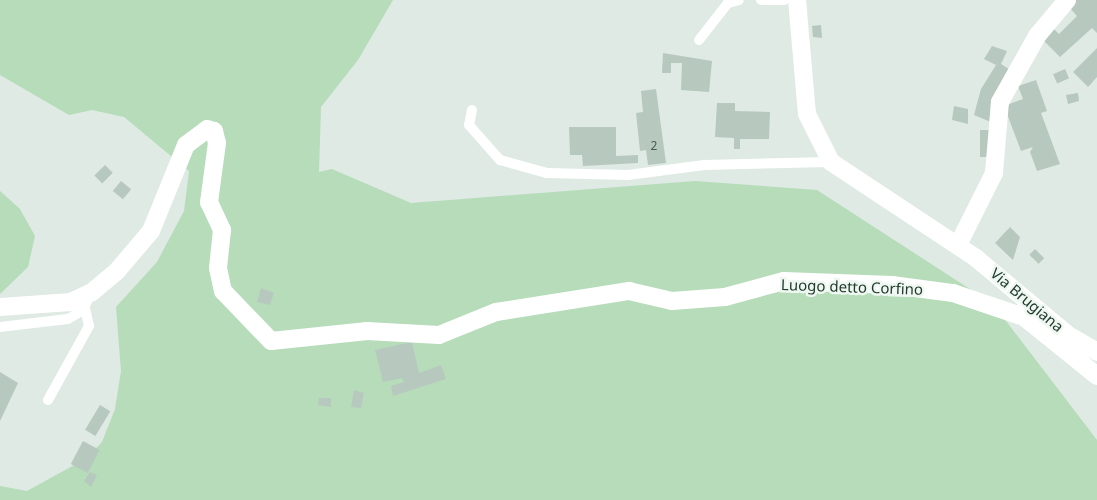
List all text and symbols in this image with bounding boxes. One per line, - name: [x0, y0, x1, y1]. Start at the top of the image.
- house number: 2: [651, 139, 657, 153]
- street label: Via Brugiana: [987, 264, 1067, 336]
- street label: Luogo detto Corfino: [781, 276, 923, 298]

